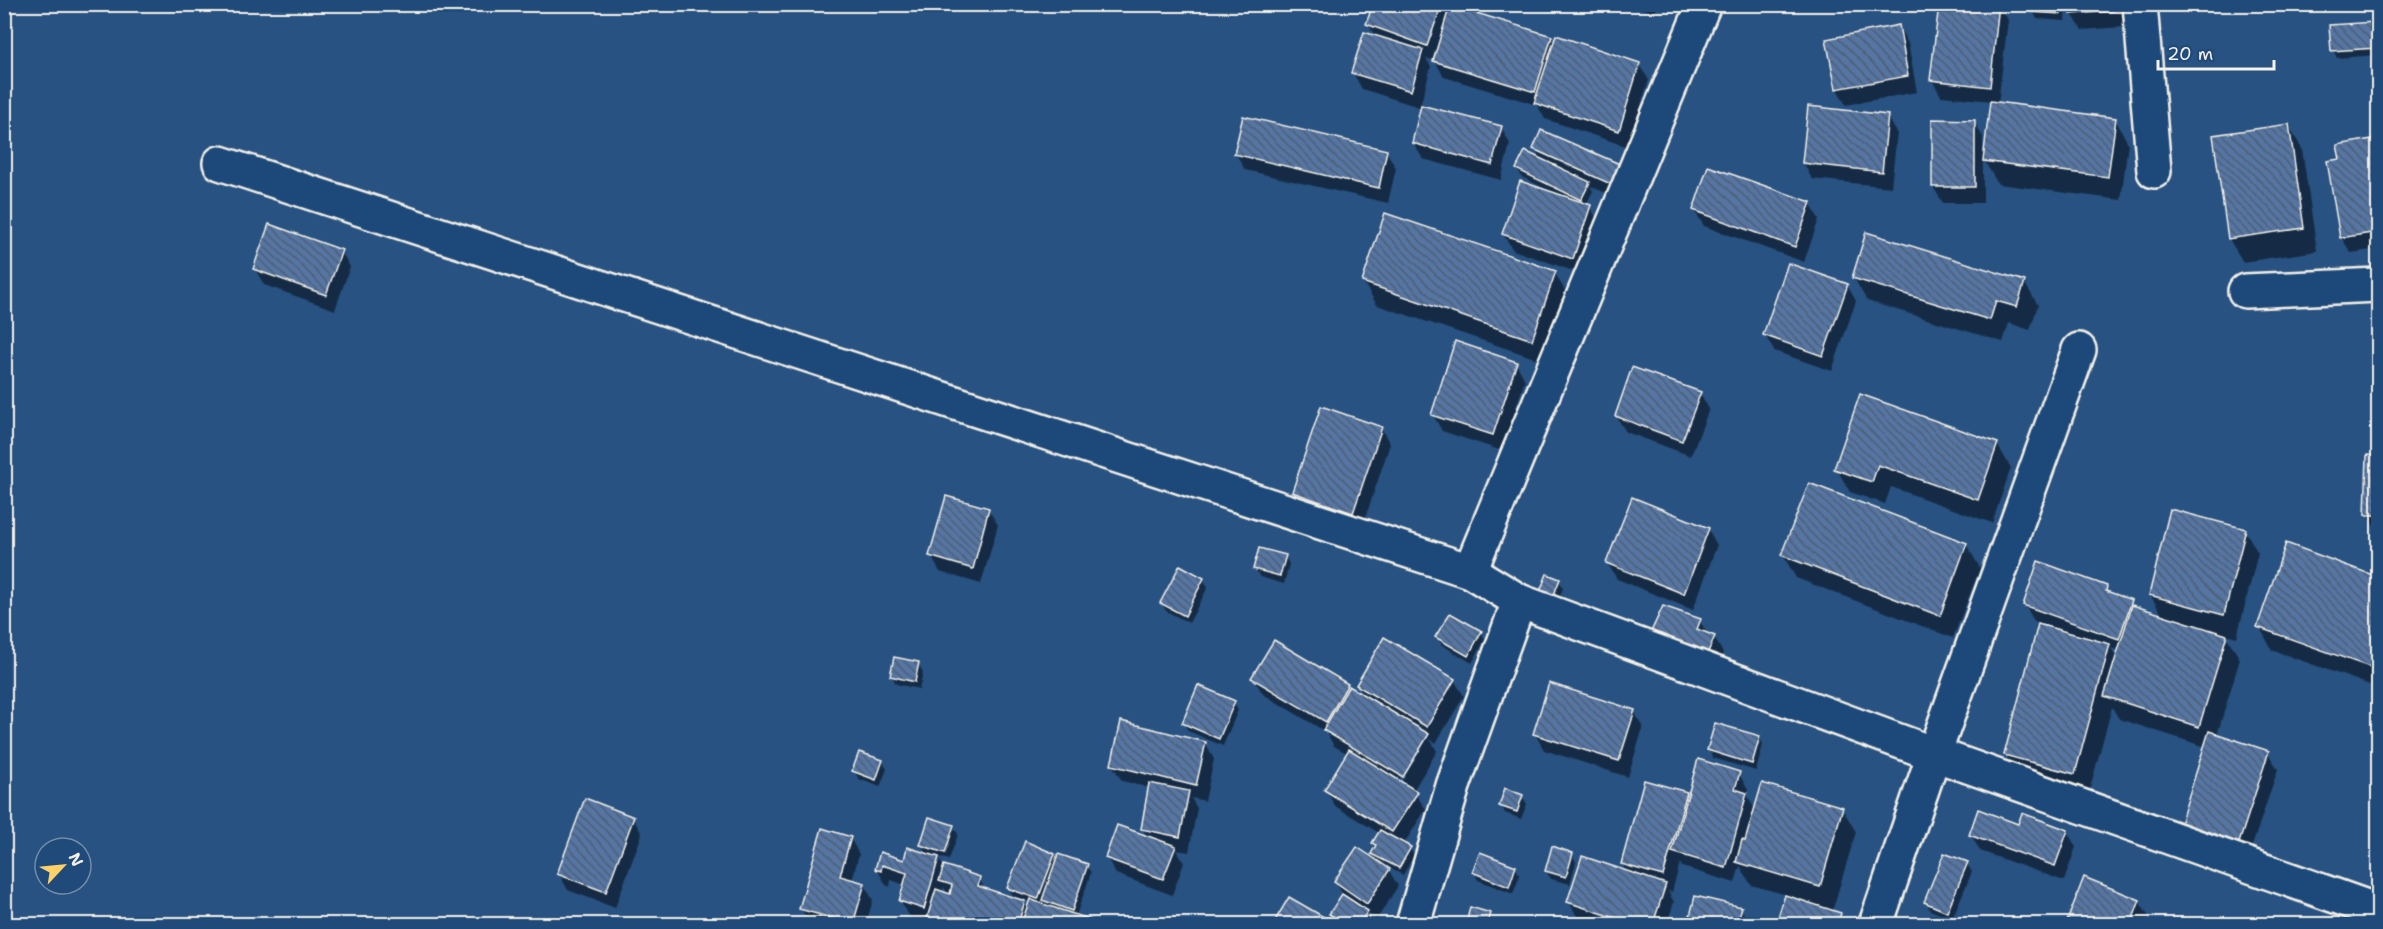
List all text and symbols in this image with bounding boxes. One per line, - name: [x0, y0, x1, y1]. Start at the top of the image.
- scale bar: [2158, 33, 2274, 71]
- text: 20 m: [2167, 42, 2213, 66]
- north arrow: [33, 836, 93, 896]
- text: N: [64, 849, 88, 870]

